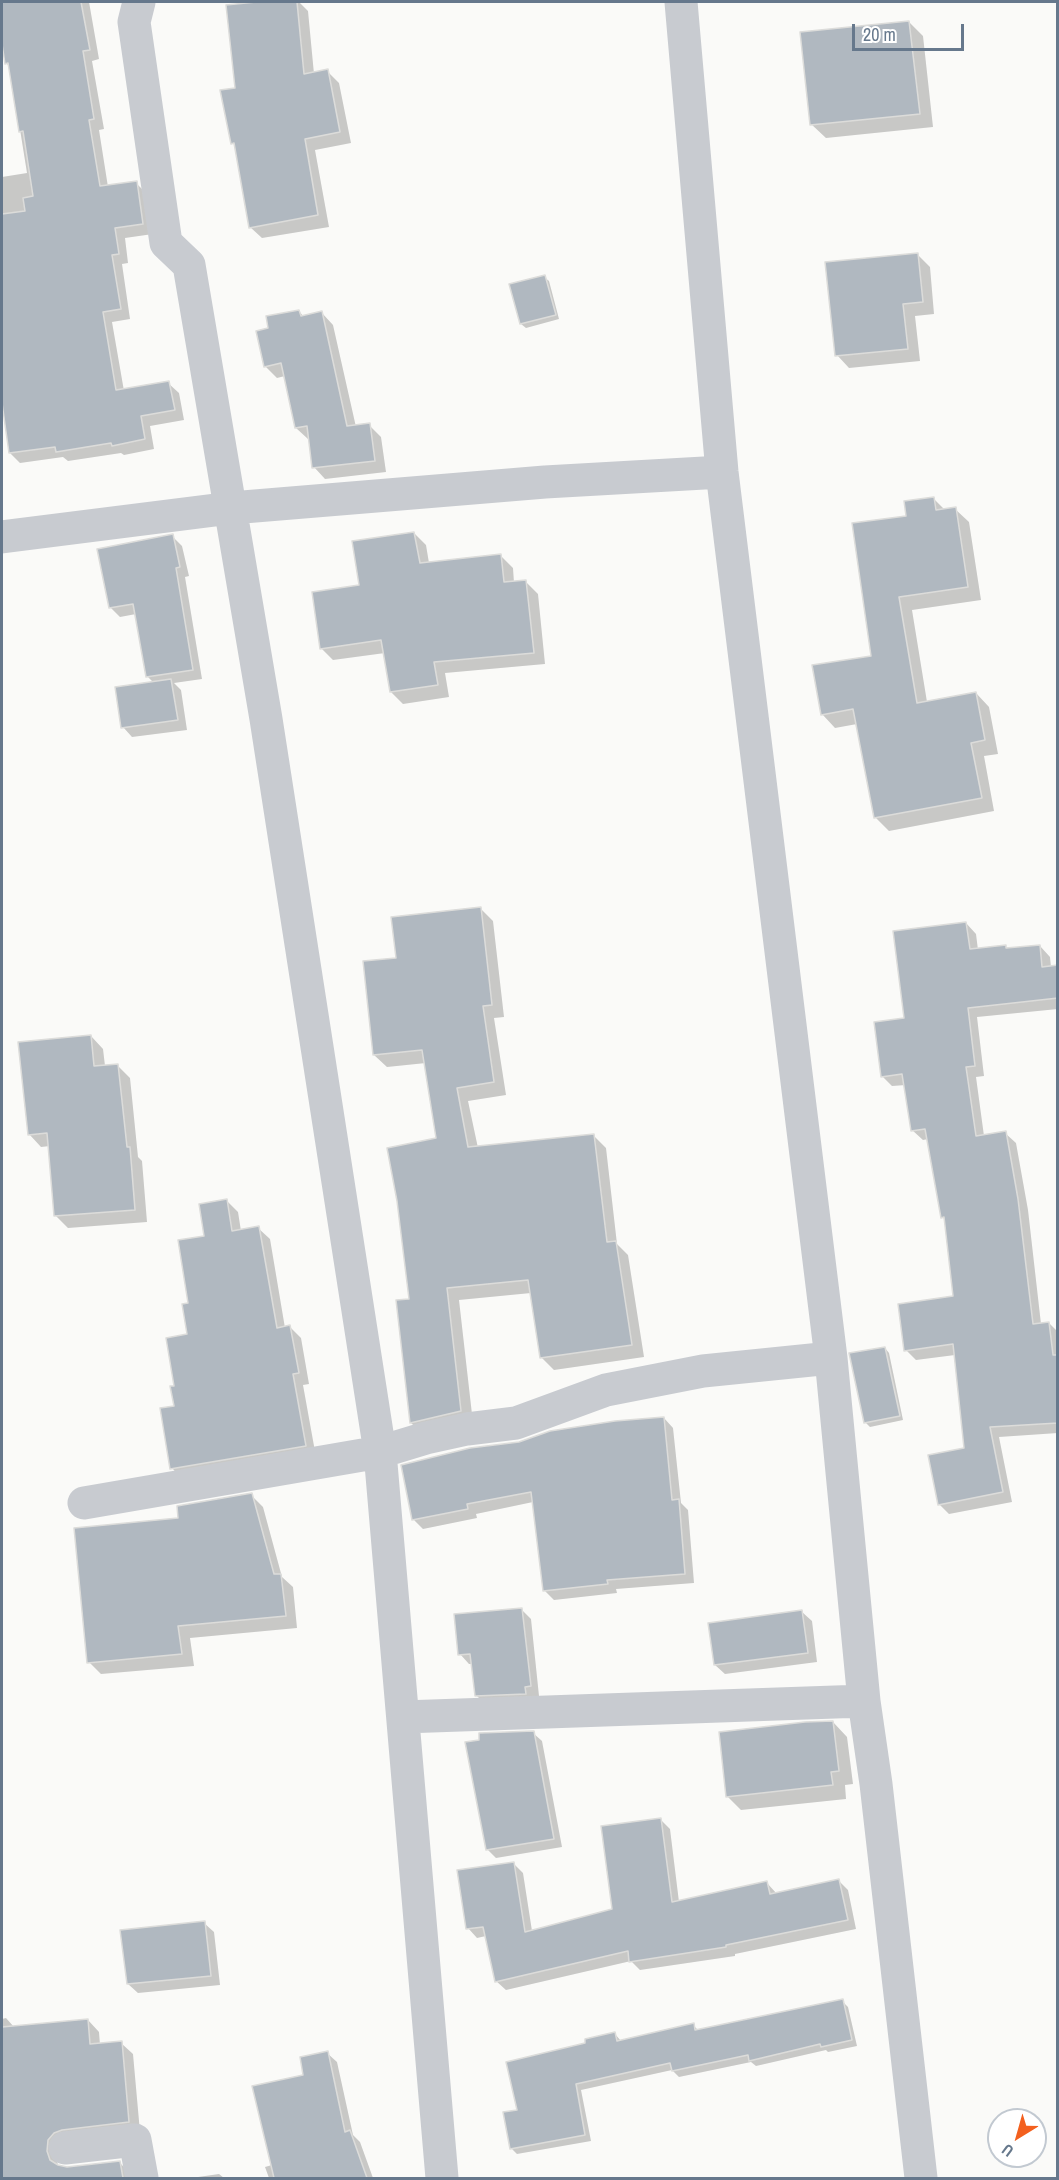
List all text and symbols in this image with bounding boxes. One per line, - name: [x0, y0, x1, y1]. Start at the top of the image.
- scale bar: [855, 12, 968, 50]
- text: 20 m: [863, 22, 896, 47]
- north arrow: [987, 2108, 1047, 2168]
- text: U: [997, 2139, 1018, 2162]

